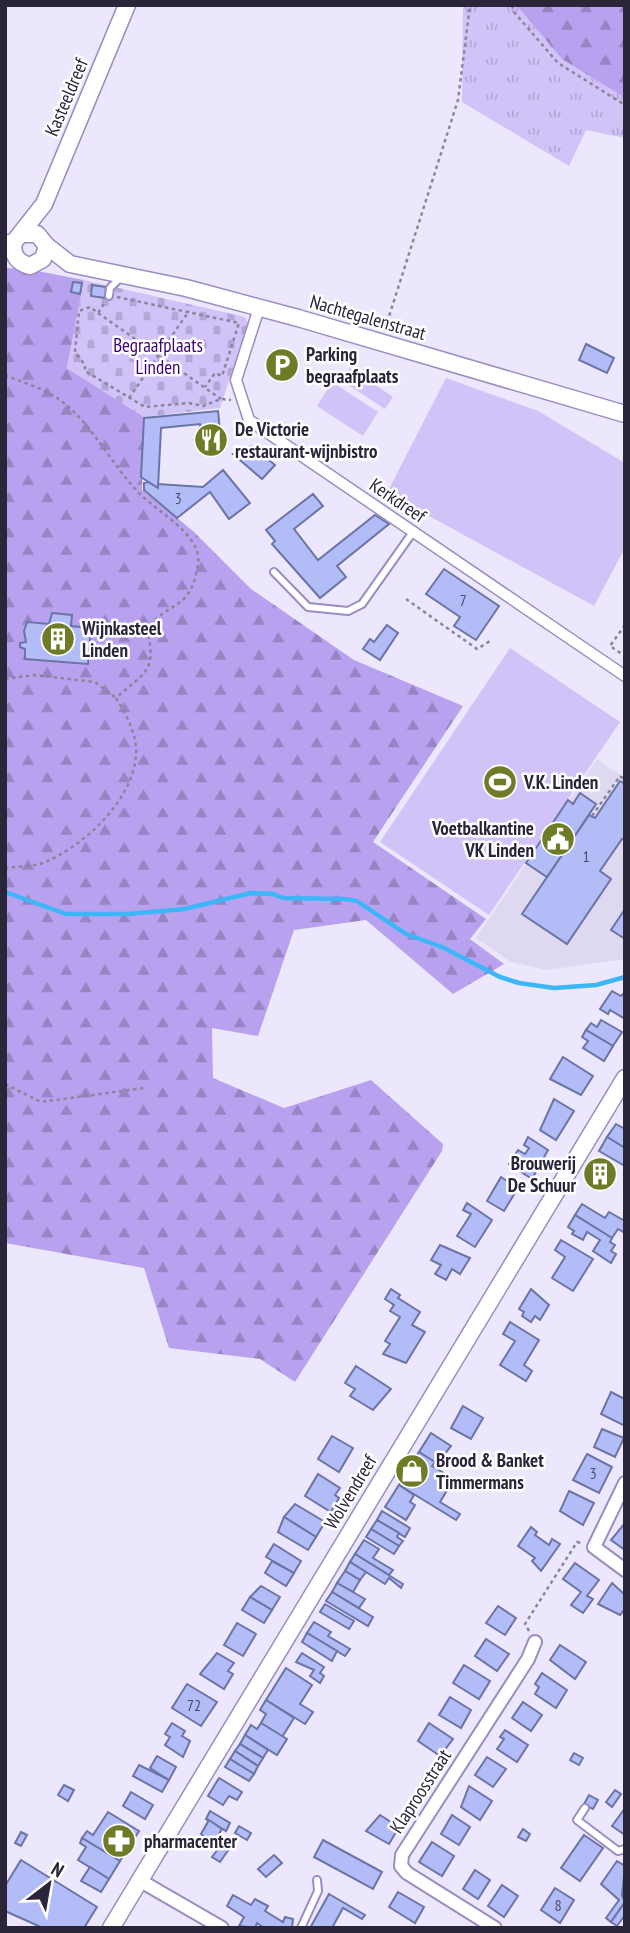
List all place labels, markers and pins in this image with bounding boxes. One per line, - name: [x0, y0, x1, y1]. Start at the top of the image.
- place label: Parking begraafplaats: [306, 342, 399, 388]
- parking icon: Parking begraafplaats: [263, 346, 301, 384]
- place label: De Victorie restaurant-wijnbistro: [235, 417, 377, 463]
- restaurant icon: De Victorie restaurant-wijnbistro: [192, 421, 230, 459]
- place label: Wijnkasteel Linden: [81, 616, 162, 662]
- building icon: Wijnkasteel Linden: [39, 620, 77, 658]
- sports icon: V.K. Linden: [481, 763, 519, 801]
- place label: V.K. Linden: [523, 770, 598, 794]
- place label: Voetbalkantine VK Linden: [431, 816, 534, 862]
- public building icon: Voetbalkantine VK Linden: [539, 820, 577, 858]
- place label: Brouwerij De Schuur: [508, 1151, 576, 1197]
- building icon: Brouwerij De Schuur: [581, 1155, 619, 1193]
- place label: Brood & Banket Timmermans: [436, 1448, 544, 1494]
- shop icon: Brood & Banket Timmermans: [393, 1452, 431, 1490]
- pharmacy icon: pharmacenter: [100, 1822, 138, 1860]
- place label: pharmacenter: [144, 1829, 238, 1853]

